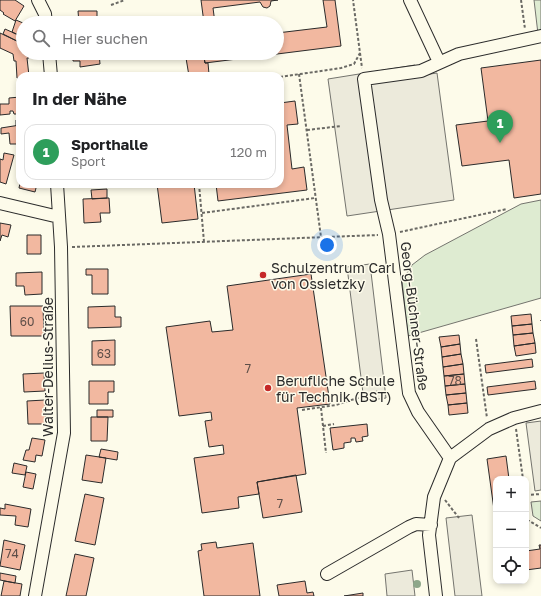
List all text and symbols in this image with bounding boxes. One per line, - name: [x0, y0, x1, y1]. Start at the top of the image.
- search box: [16, 16, 284, 60]
- icon: search: [30, 27, 52, 49]
- text: Hier suchen: [62, 29, 148, 47]
- text: In der Nähe: [32, 88, 127, 109]
- pin: 1: [487, 110, 513, 143]
- text: Sporthalle: [71, 135, 148, 153]
- text: 1: [43, 144, 49, 160]
- text: 120 m: [230, 144, 267, 160]
- text: Sport: [71, 153, 106, 169]
- your location: [317, 235, 337, 255]
- street label: Georg-Büchner-Straße: [397, 240, 433, 392]
- place label: Schulzentrum Carl von Ossietzky: [271, 259, 396, 292]
- marker: Schulzentrum Carl von Ossietzky: [258, 270, 268, 280]
- street label: Walter-Delius-Straße: [39, 297, 56, 437]
- house number: 60: [20, 314, 34, 329]
- house number: 63: [97, 346, 111, 361]
- house number: 7: [245, 361, 251, 376]
- place label: Berufliche Schule für Technik (BST): [276, 372, 395, 405]
- house number: 78: [448, 373, 462, 388]
- marker: Berufliche Schule für Technik (BST): [263, 383, 273, 393]
- map controls: [493, 476, 529, 584]
- button: +: [493, 476, 529, 512]
- house number: 7: [277, 496, 283, 511]
- button: −: [493, 512, 529, 548]
- house number: 74: [5, 546, 19, 561]
- button: locate: [493, 548, 529, 584]

